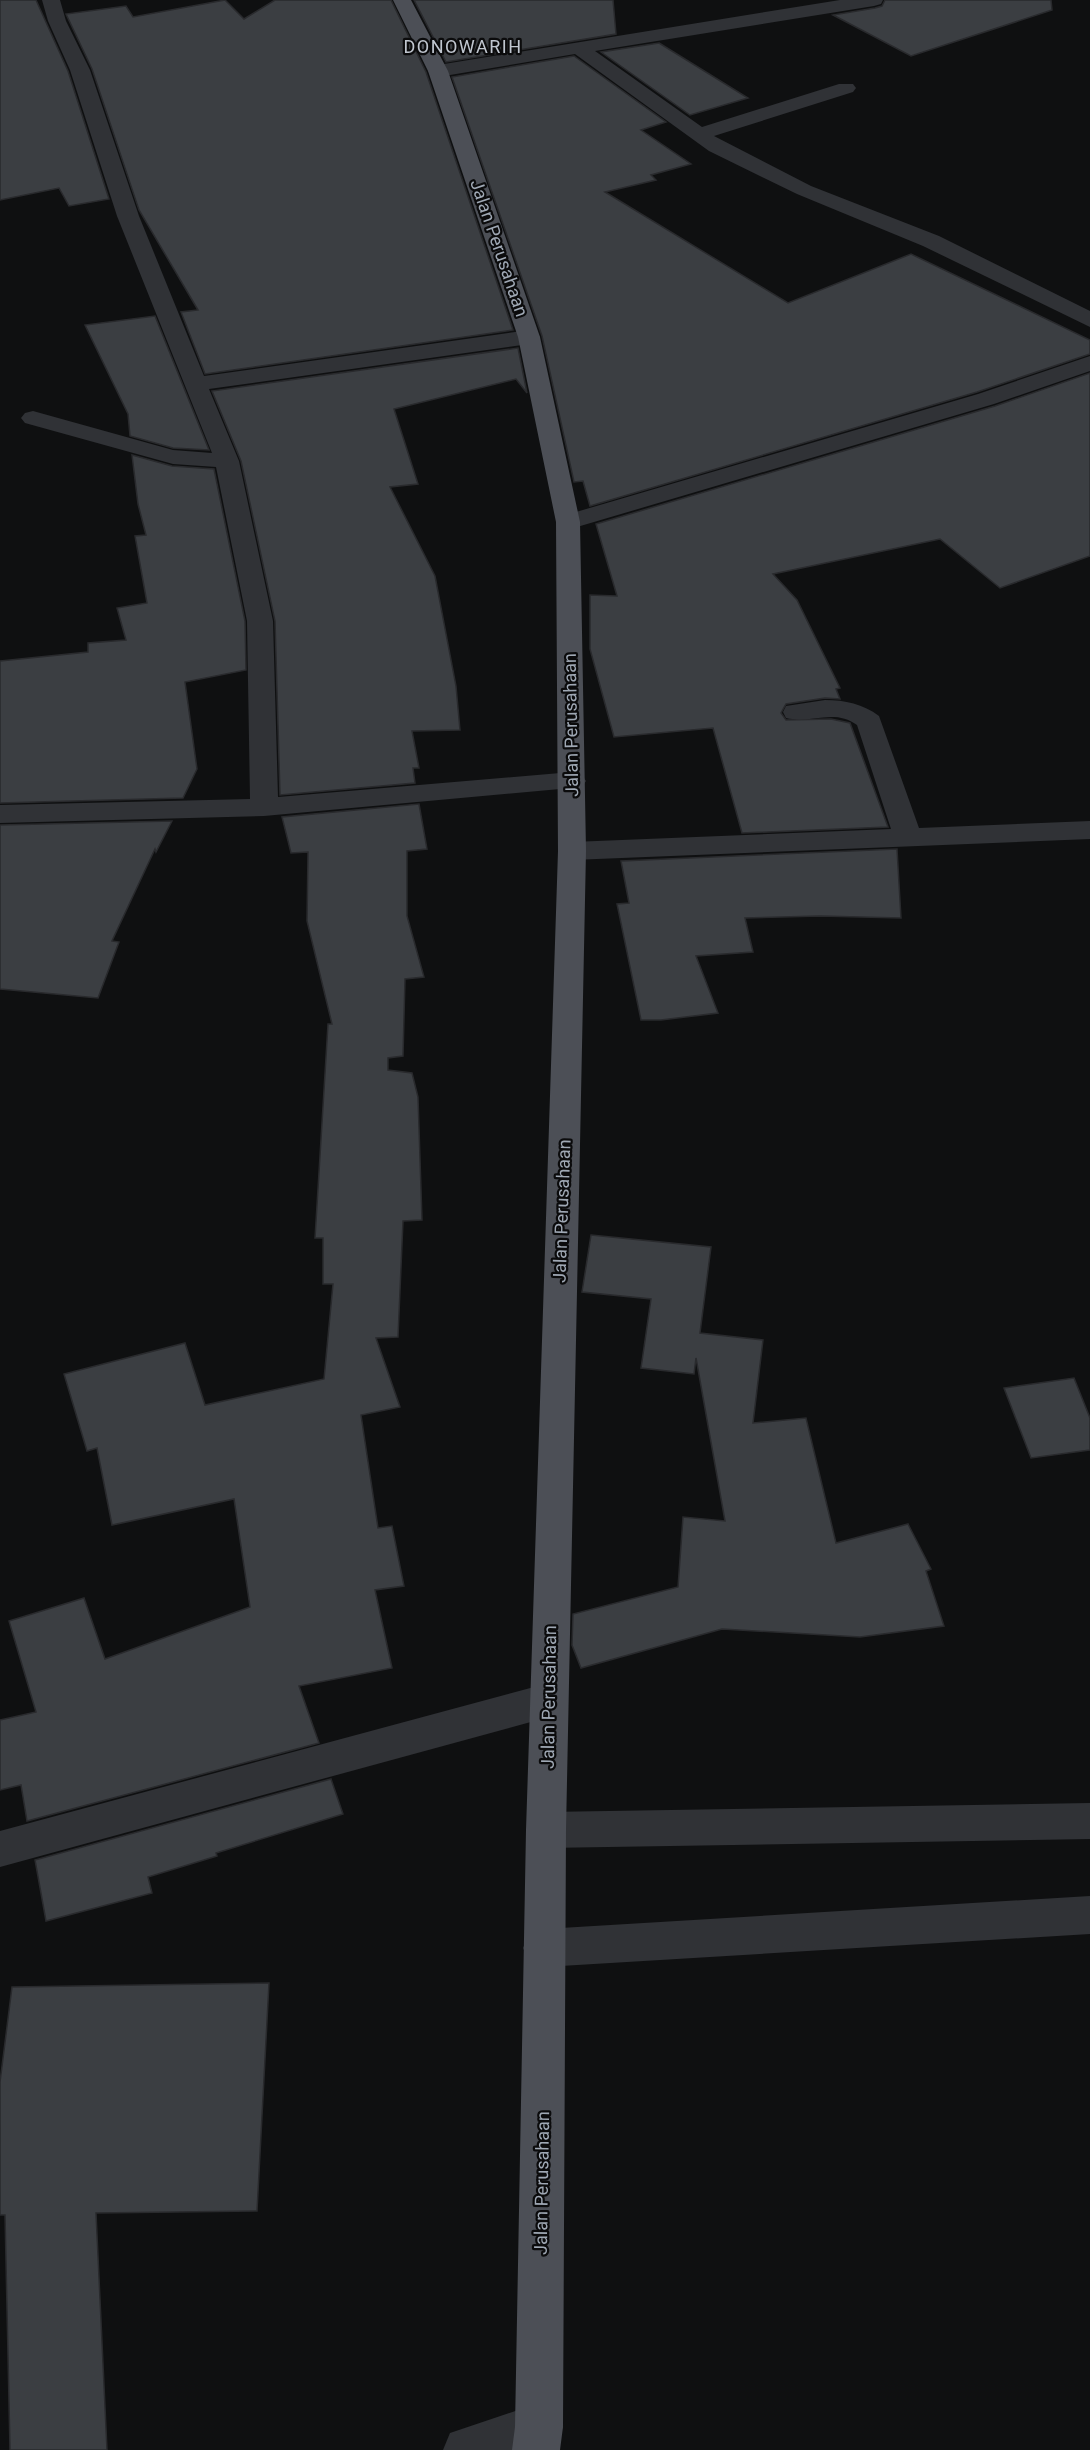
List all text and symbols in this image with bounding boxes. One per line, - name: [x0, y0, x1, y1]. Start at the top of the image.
- district label: DONOWARIH: [403, 36, 523, 57]
- street label: Jalan Perusahaan: [466, 177, 533, 319]
- street label: Jalan Perusahaan: [559, 653, 582, 797]
- street label: Jalan Perusahaan: [549, 1139, 575, 1283]
- street label: Jalan Perusahaan: [537, 1625, 560, 1769]
- street label: Jalan Perusahaan: [530, 2111, 553, 2255]

